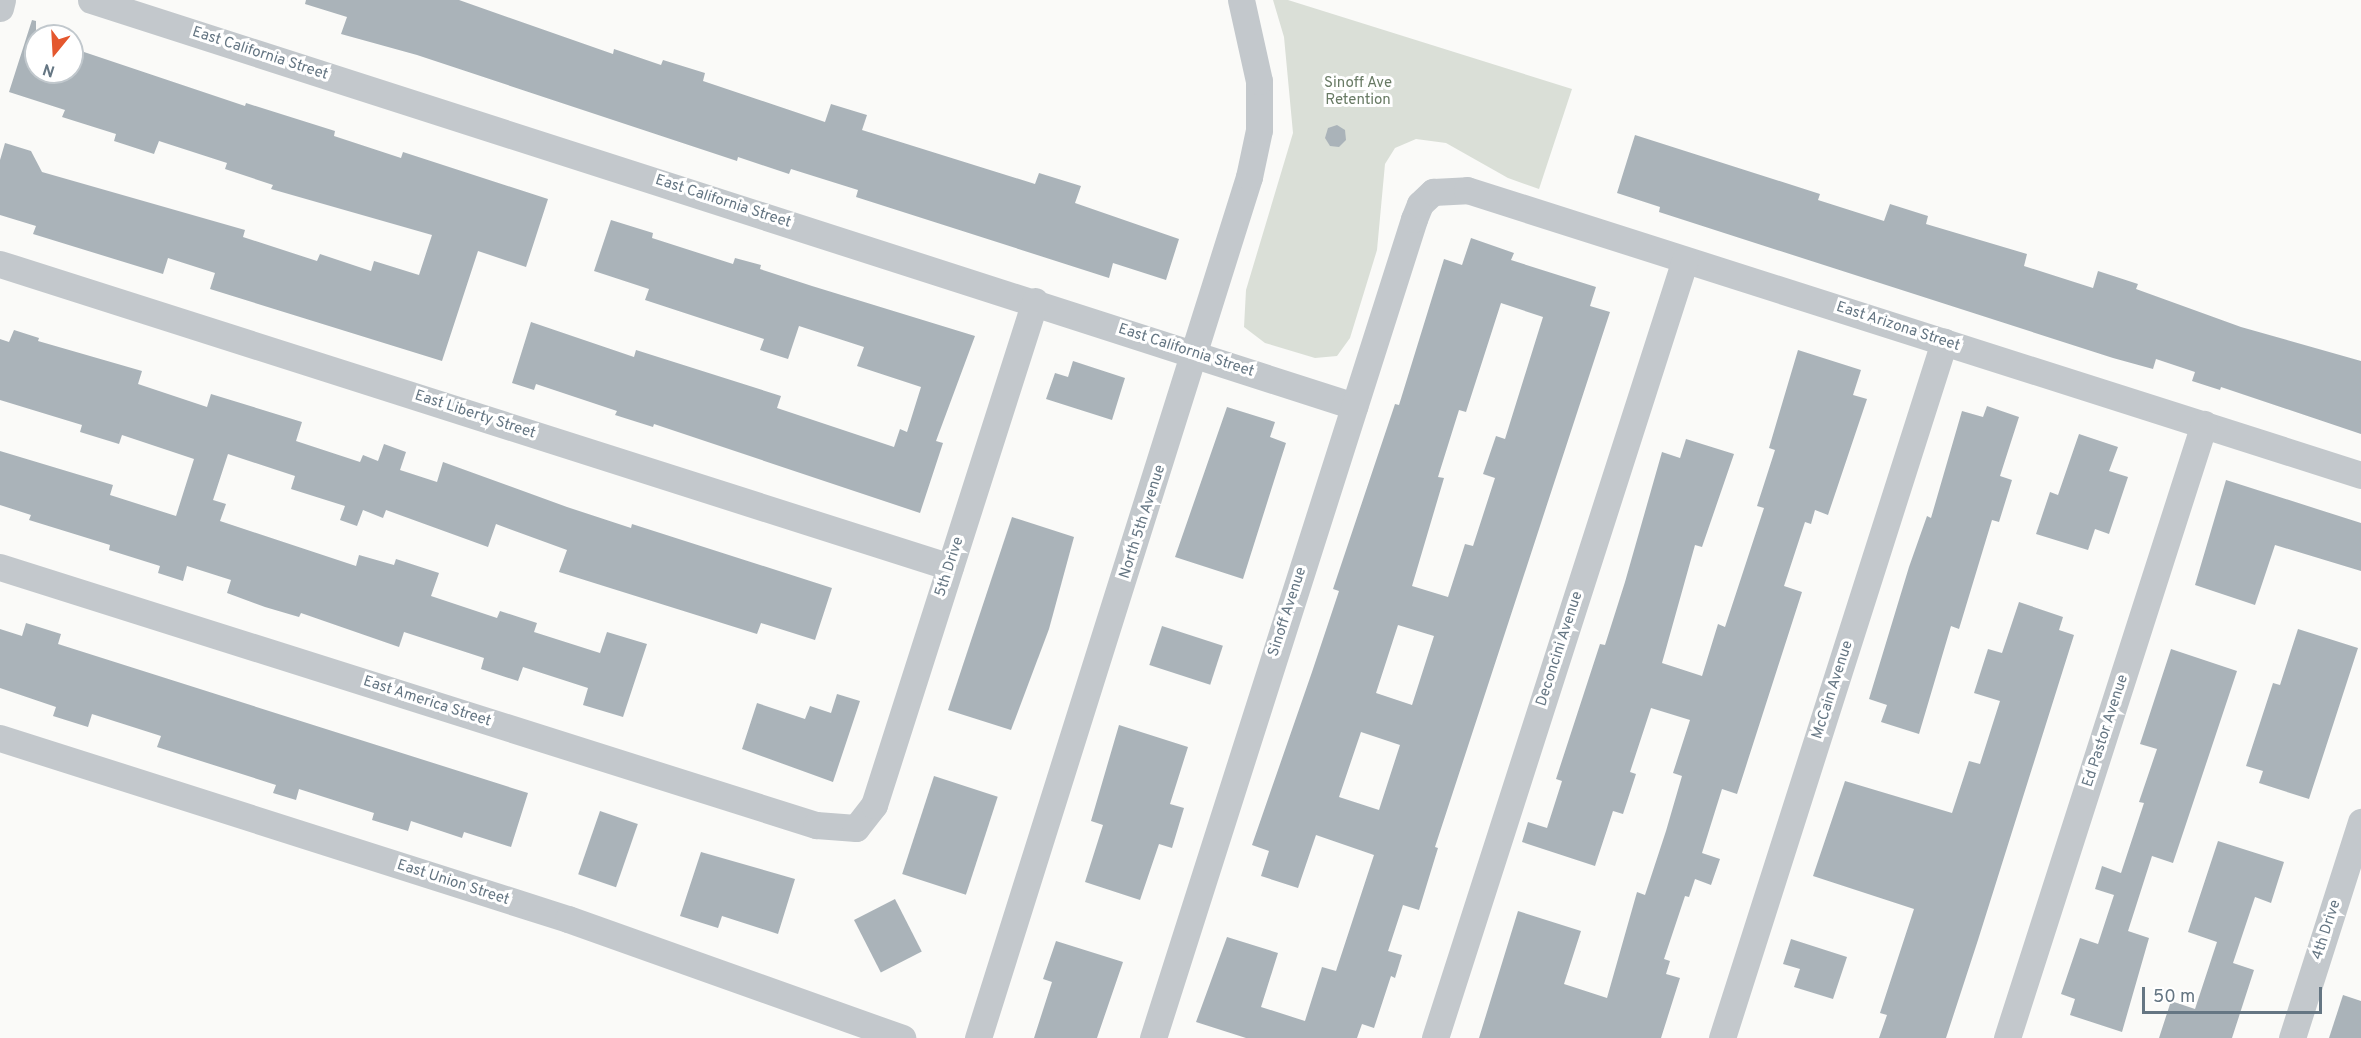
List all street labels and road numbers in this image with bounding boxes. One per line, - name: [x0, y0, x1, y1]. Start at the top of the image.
- street label: East California Street: [190, 24, 330, 84]
- street label: East California Street: [653, 172, 793, 232]
- street label: East Arizona Street: [1834, 298, 1962, 356]
- street label: East California Street: [1116, 321, 1256, 381]
- street label: East Liberty Street: [412, 387, 538, 443]
- street label: North 5th Avenue: [1116, 463, 1170, 581]
- street label: 5th Drive: [932, 535, 968, 599]
- street label: Sinoff Avenue: [1265, 565, 1311, 659]
- street label: Deconcini Avenue: [1533, 589, 1587, 709]
- street label: McCain Avenue: [1809, 638, 1857, 742]
- street label: Ed Pastor Avenue: [2079, 672, 2133, 790]
- street label: East America Street: [361, 673, 493, 731]
- street label: East Union Street: [395, 856, 511, 910]
- street label: 4th Drive: [2309, 898, 2345, 962]

